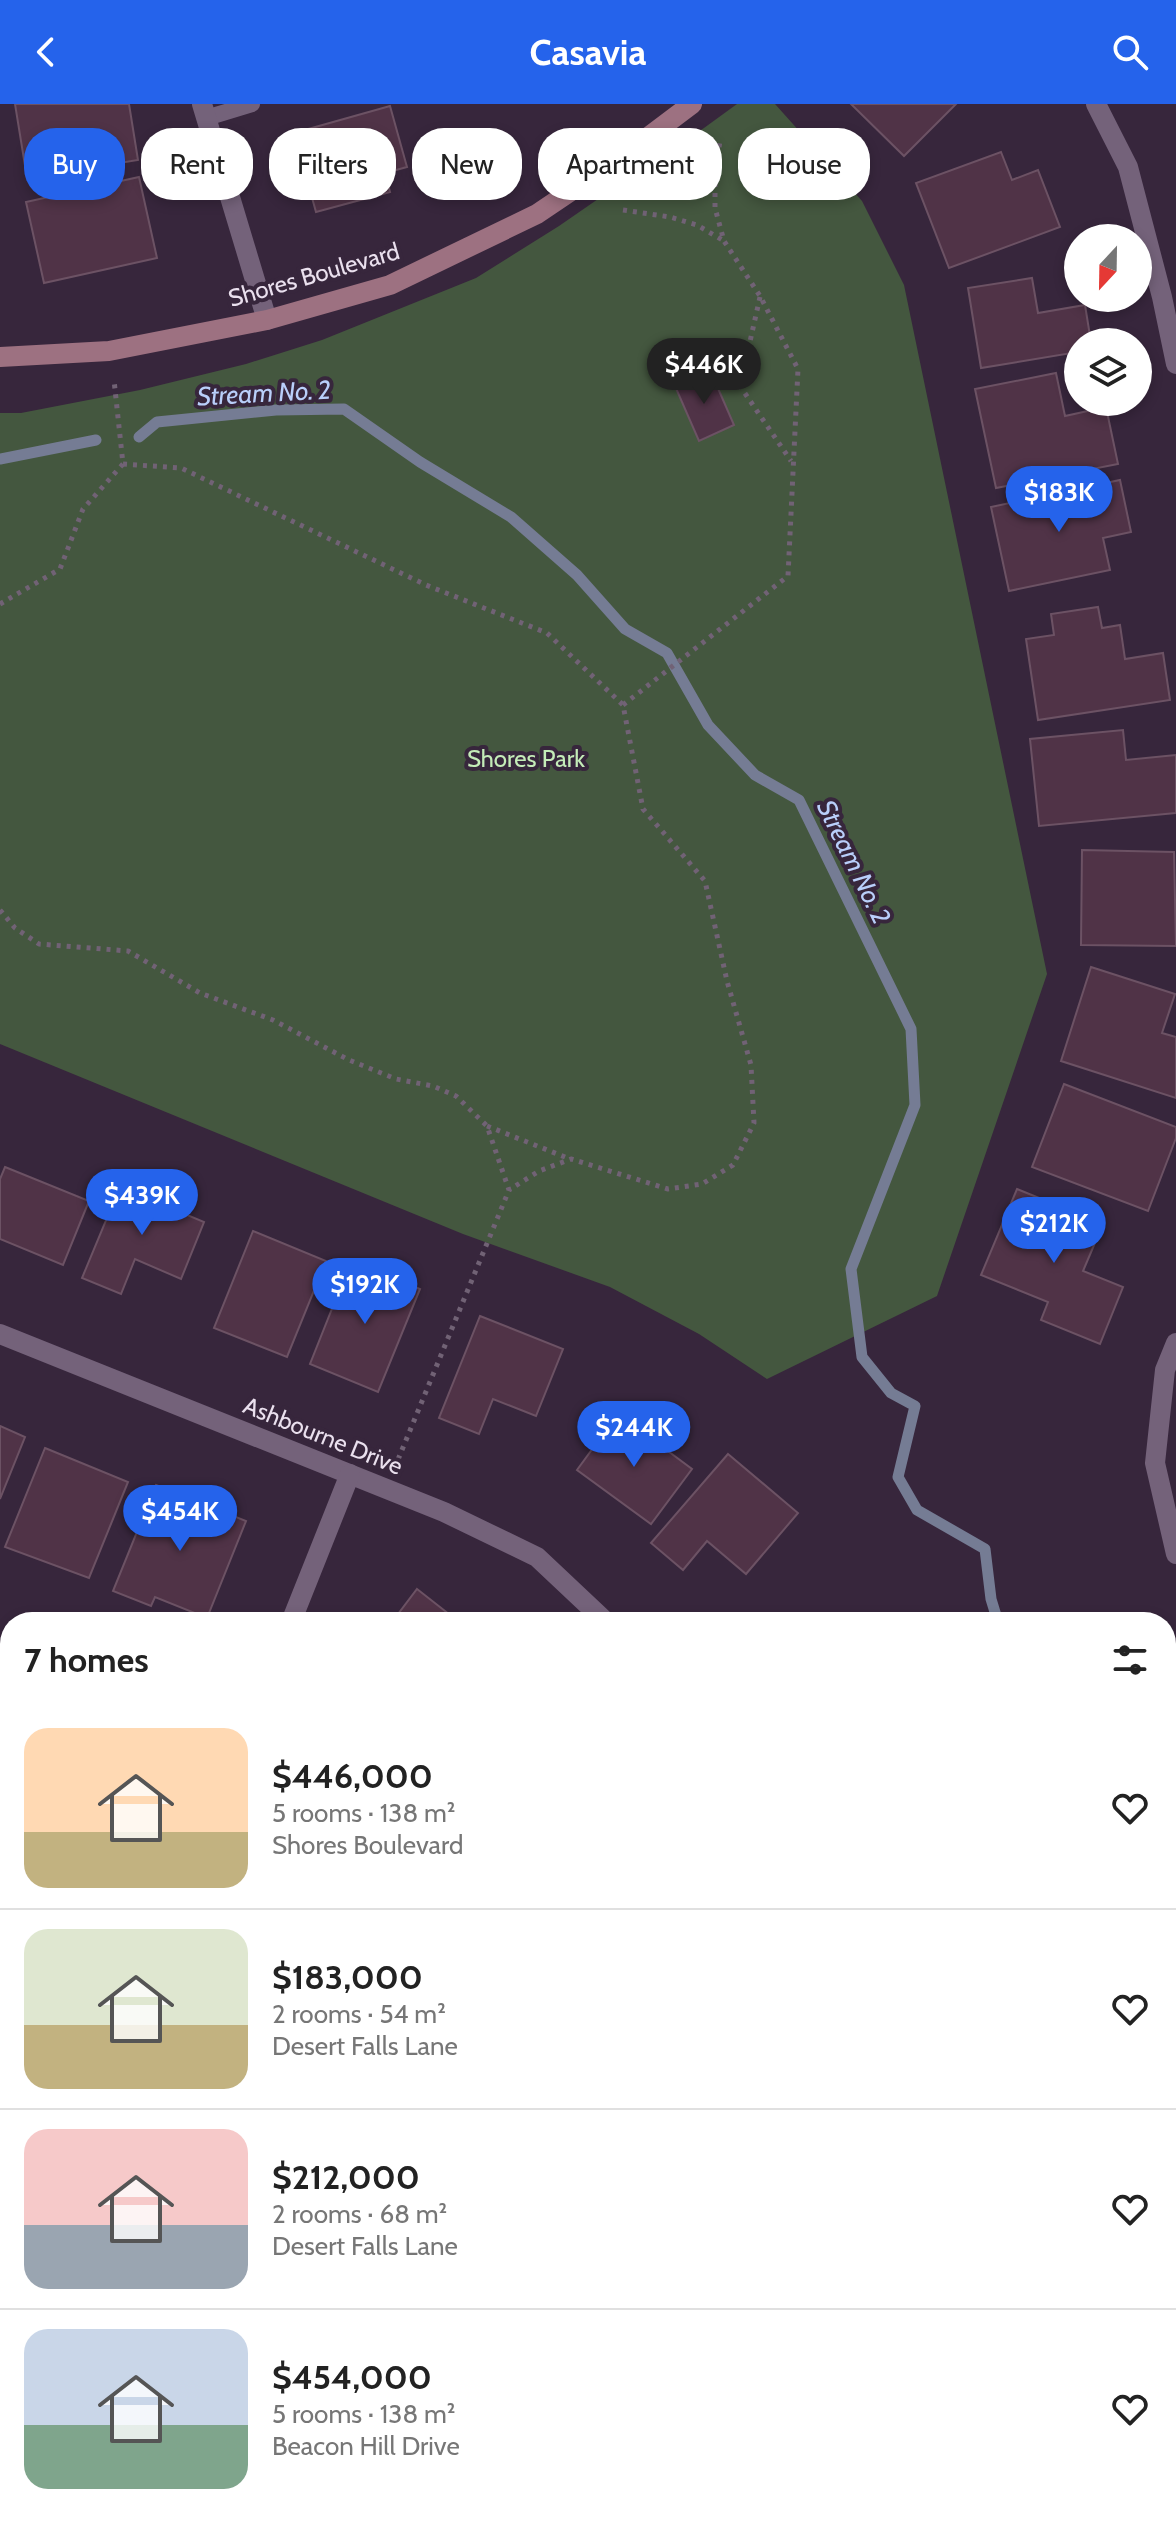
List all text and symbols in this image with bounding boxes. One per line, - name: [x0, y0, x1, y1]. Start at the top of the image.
- icon: back: [24, 30, 68, 74]
- text: Casavia: [530, 30, 646, 74]
- icon: search: [1108, 30, 1152, 74]
- chip: Buy: [24, 128, 125, 200]
- chip: Rent: [141, 128, 253, 200]
- chip: Filters: [269, 128, 396, 200]
- chip: New: [412, 128, 522, 200]
- chip: Apartment: [538, 128, 722, 200]
- chip: House: [738, 128, 870, 200]
- north arrow: [1064, 224, 1152, 312]
- map controls: [1064, 224, 1152, 416]
- street label: Shores Boulevard: [225, 236, 403, 313]
- button: layers: [1064, 328, 1152, 416]
- pin: $446K: [648, 338, 760, 406]
- text: $446K: [665, 348, 743, 380]
- water label: Stream No. 2: [196, 374, 332, 412]
- pin: $183K: [1003, 466, 1115, 534]
- text: $183K: [1024, 476, 1094, 508]
- park label: Shores Park: [467, 744, 585, 773]
- water label: Stream No. 2: [810, 795, 898, 929]
- pin: $439K: [86, 1169, 198, 1237]
- text: $439K: [104, 1179, 180, 1211]
- pin: $212K: [998, 1197, 1110, 1265]
- text: $212K: [1020, 1207, 1088, 1239]
- pin: $192K: [309, 1258, 421, 1326]
- text: $192K: [330, 1268, 400, 1300]
- street label: Ashbourne Drive: [239, 1390, 407, 1481]
- pin: $244K: [578, 1401, 690, 1469]
- text: $244K: [595, 1411, 673, 1443]
- pin: $454K: [124, 1485, 236, 1553]
- text: $454K: [141, 1495, 219, 1527]
- icon: filters: [1108, 1638, 1152, 1682]
- text: 7 homes: [24, 1639, 149, 1681]
- text: $446,000: [272, 1755, 433, 1797]
- icon: home: [88, 1760, 184, 1856]
- icon: heart: [1108, 1786, 1152, 1830]
- text: 5 rooms · 138 m²: [272, 1797, 455, 1829]
- text: Shores Boulevard: [272, 1829, 463, 1861]
- text: $183,000: [272, 1956, 423, 1998]
- icon: home: [88, 1961, 184, 2057]
- icon: heart: [1108, 1987, 1152, 2031]
- text: 2 rooms · 54 m²: [272, 1998, 446, 2030]
- text: Desert Falls Lane: [272, 2030, 458, 2062]
- text: $212,000: [272, 2156, 420, 2198]
- icon: home: [88, 2161, 184, 2257]
- icon: heart: [1108, 2187, 1152, 2231]
- text: 2 rooms · 68 m²: [272, 2198, 447, 2230]
- text: Desert Falls Lane: [272, 2230, 458, 2262]
- text: $454,000: [272, 2356, 432, 2398]
- icon: home: [88, 2361, 184, 2457]
- icon: heart: [1108, 2387, 1152, 2431]
- text: 5 rooms · 138 m²: [272, 2398, 455, 2430]
- text: Beacon Hill Drive: [272, 2430, 460, 2462]

